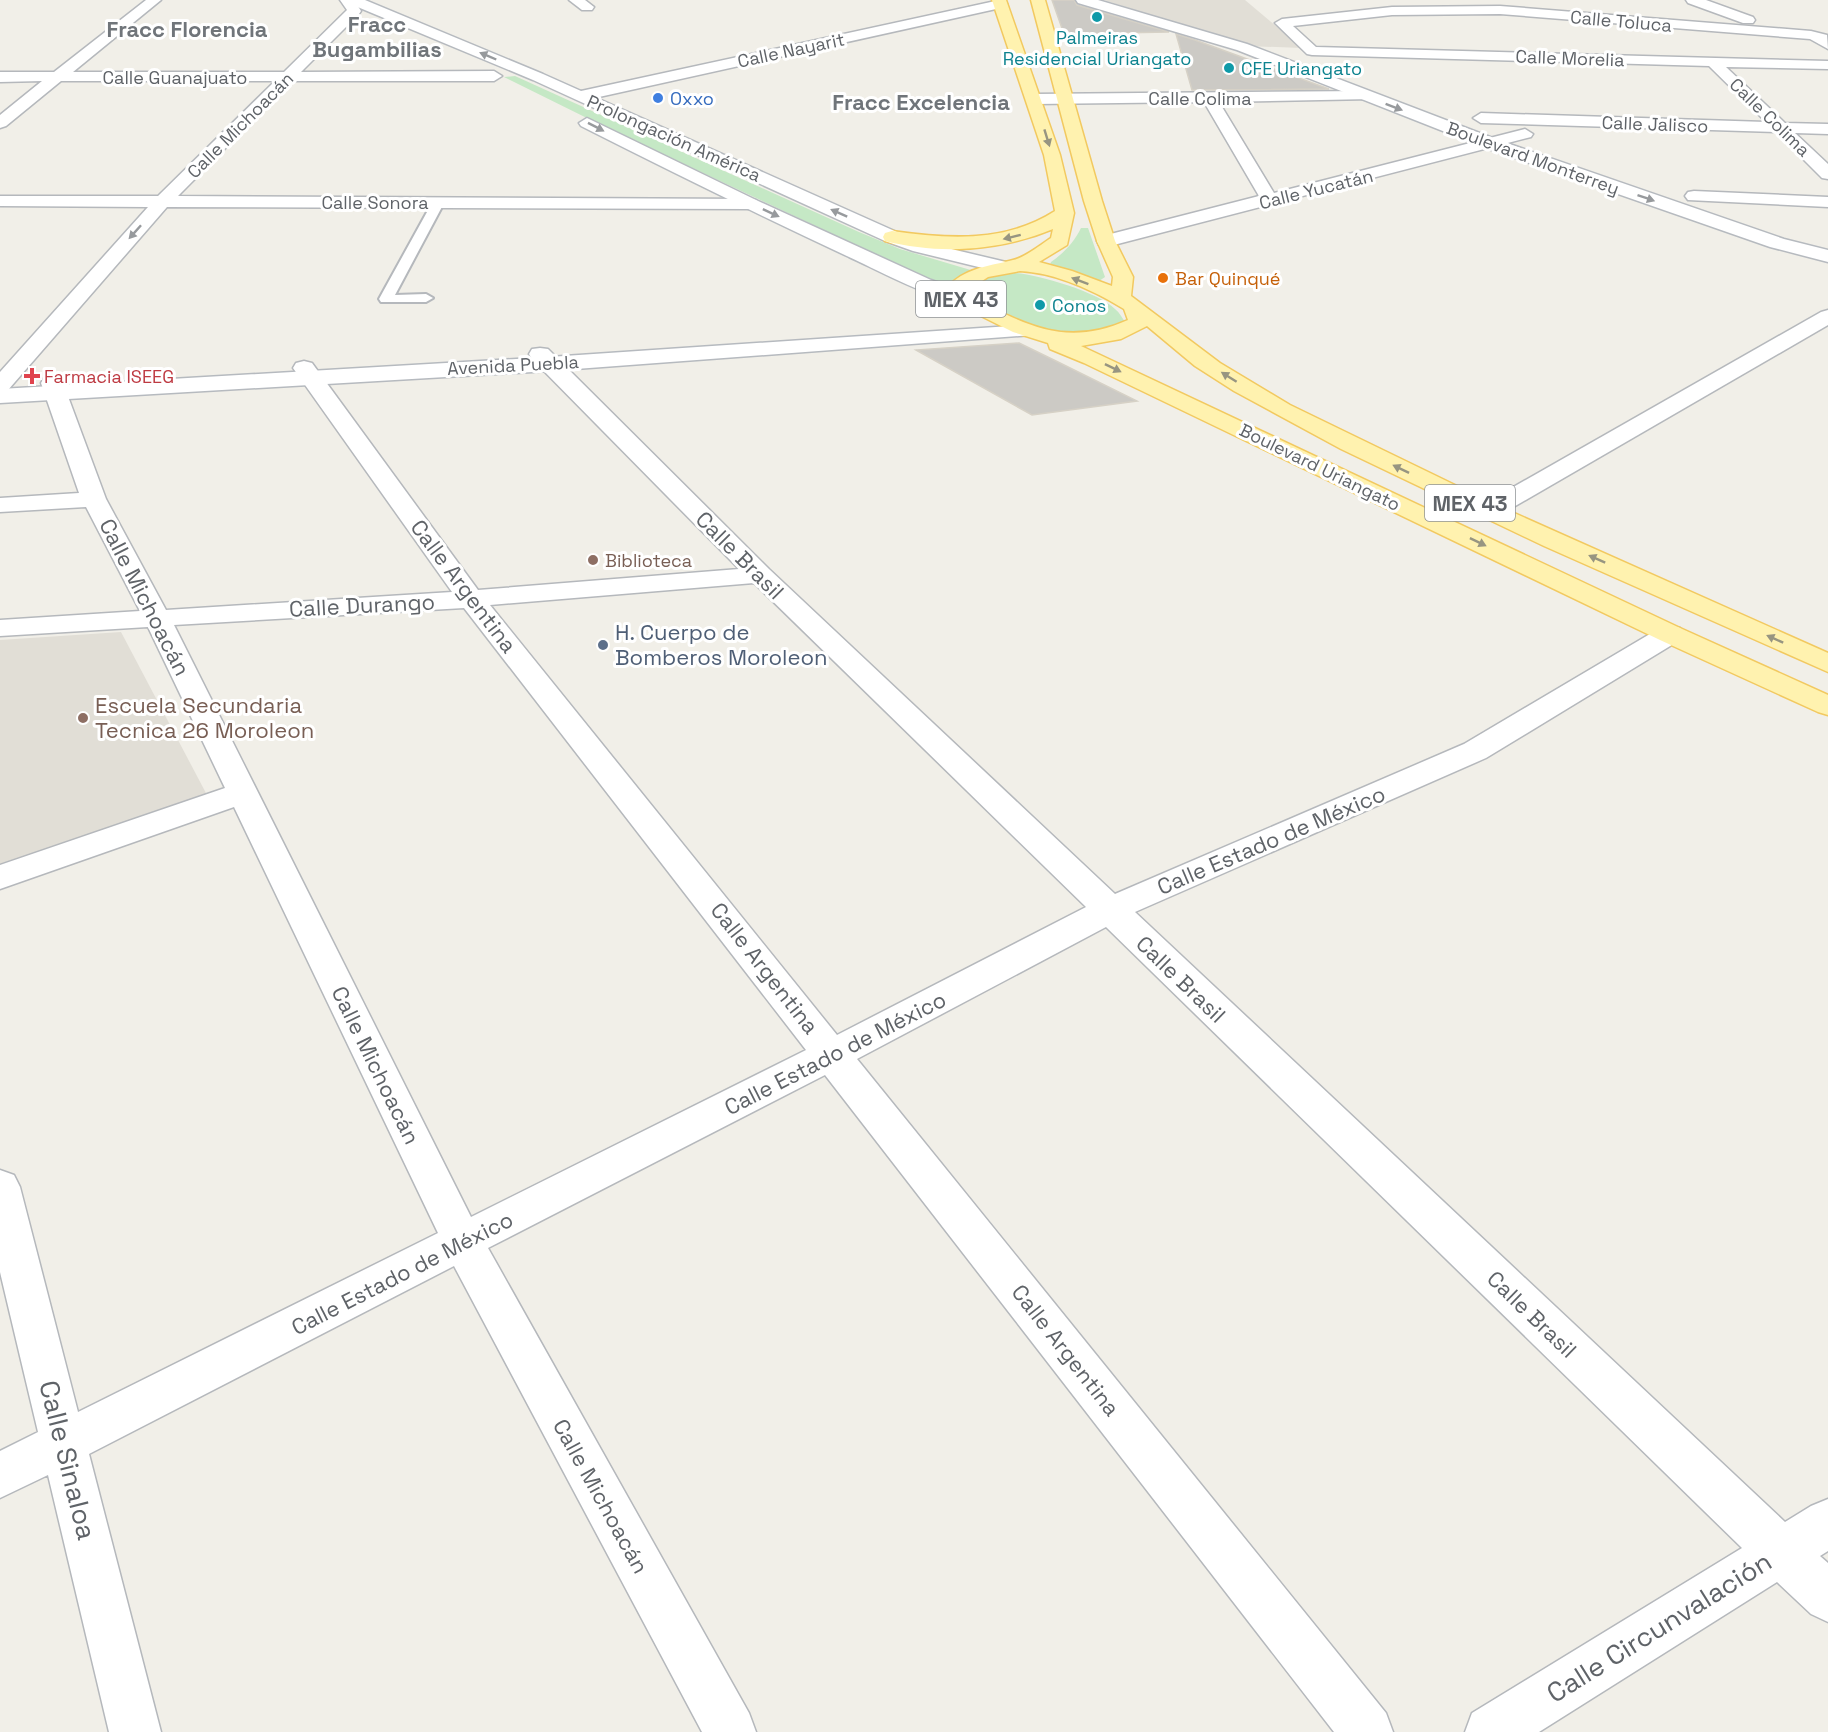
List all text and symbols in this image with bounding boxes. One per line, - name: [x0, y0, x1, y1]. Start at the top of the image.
- street label: Calle Toluca: [1569, 5, 1673, 37]
- district label: Fracc Bugambilias: [312, 10, 442, 63]
- marker: Palmeiras Residencial Uriangato: [1090, 10, 1104, 24]
- district label: Fracc Florencia: [106, 15, 268, 43]
- place label: Palmeiras Residencial Uriangato: [1003, 26, 1191, 70]
- street label: Calle Nayarit: [735, 27, 847, 73]
- street label: Calle Morelia: [1515, 45, 1625, 71]
- one-way arrow: [479, 51, 497, 61]
- place label: CFE Uriangato: [1241, 57, 1362, 80]
- marker: CFE Uriangato: [1222, 61, 1236, 75]
- street label: Calle Guanajuato: [103, 66, 247, 89]
- street label: Calle Michoacán: [182, 67, 298, 183]
- street label: Calle Colima: [1725, 73, 1815, 161]
- place label: Oxxo: [670, 87, 714, 110]
- street label: Calle Colima: [1148, 87, 1252, 110]
- district label: Fracc Excelencia: [832, 88, 1010, 116]
- street label: Prolongación América: [583, 89, 765, 187]
- marker: Oxxo: [651, 91, 665, 105]
- one-way arrow: [1385, 102, 1403, 112]
- street label: Calle Jalisco: [1601, 111, 1709, 137]
- street label: Boulevard Monterrey: [1443, 116, 1623, 200]
- one-way arrow: [588, 122, 605, 132]
- one-way arrow: [1043, 129, 1052, 147]
- street label: Calle Yucatán: [1257, 164, 1375, 214]
- street label: Calle Sonora: [321, 191, 429, 214]
- one-way arrow: [1637, 193, 1655, 203]
- one-way arrow: [830, 208, 848, 217]
- one-way arrow: [763, 209, 780, 218]
- one-way arrow: [129, 224, 142, 240]
- one-way arrow: [1002, 232, 1021, 242]
- place label: Bar Quinqué: [1175, 267, 1280, 290]
- marker: Bar Quinqué: [1156, 271, 1170, 285]
- one-way arrow: [1071, 276, 1089, 286]
- road number: MEX 43: [916, 281, 1006, 317]
- place label: Conos: [1052, 294, 1106, 317]
- marker: Conos: [1033, 298, 1047, 312]
- street label: Avenida Puebla: [447, 350, 579, 380]
- one-way arrow: [1104, 363, 1121, 372]
- place label: Farmacia ISEEG: [44, 365, 174, 388]
- marker: Farmacia ISEEG: [25, 369, 39, 383]
- one-way arrow: [1221, 372, 1237, 383]
- street label: Boulevard Uriangato: [1236, 418, 1404, 516]
- one-way arrow: [1392, 464, 1409, 473]
- road number: MEX 43: [1425, 485, 1515, 521]
- street label: Calle Brasil: [690, 505, 790, 605]
- street label: Calle Michoacán: [93, 514, 197, 680]
- street label: Calle Argentina: [405, 514, 523, 658]
- one-way arrow: [1470, 538, 1487, 547]
- place label: Biblioteca: [605, 549, 692, 572]
- marker: Biblioteca: [586, 553, 600, 567]
- one-way arrow: [1588, 555, 1605, 564]
- street label: Calle Durango: [288, 587, 436, 623]
- place label: H. Cuerpo de Bomberos Moroleon: [615, 618, 828, 671]
- one-way arrow: [1765, 634, 1783, 644]
- marker: H. Cuerpo de Bomberos Moroleon: [596, 638, 610, 652]
- place label: Escuela Secundaria Tecnica 26 Moroleon: [95, 691, 314, 744]
- marker: Escuela Secundaria Tecnica 26 Moroleon: [76, 711, 90, 725]
- street label: Calle Estado de México: [1153, 779, 1389, 901]
- street label: Calle Argentina: [705, 896, 825, 1040]
- street label: Calle Brasil: [1130, 929, 1232, 1029]
- street label: Calle Michoacán: [326, 981, 426, 1149]
- street label: Calle Estado de México: [719, 985, 951, 1121]
- street label: Calle Estado de México: [286, 1205, 518, 1341]
- street label: Calle Brasil: [1481, 1264, 1583, 1364]
- street label: Calle Argentina: [1006, 1278, 1126, 1422]
- street label: Calle Sinaloa: [31, 1377, 105, 1543]
- street label: Calle Michoacán: [547, 1414, 655, 1578]
- street label: Calle Circunvalación: [1540, 1544, 1778, 1710]

